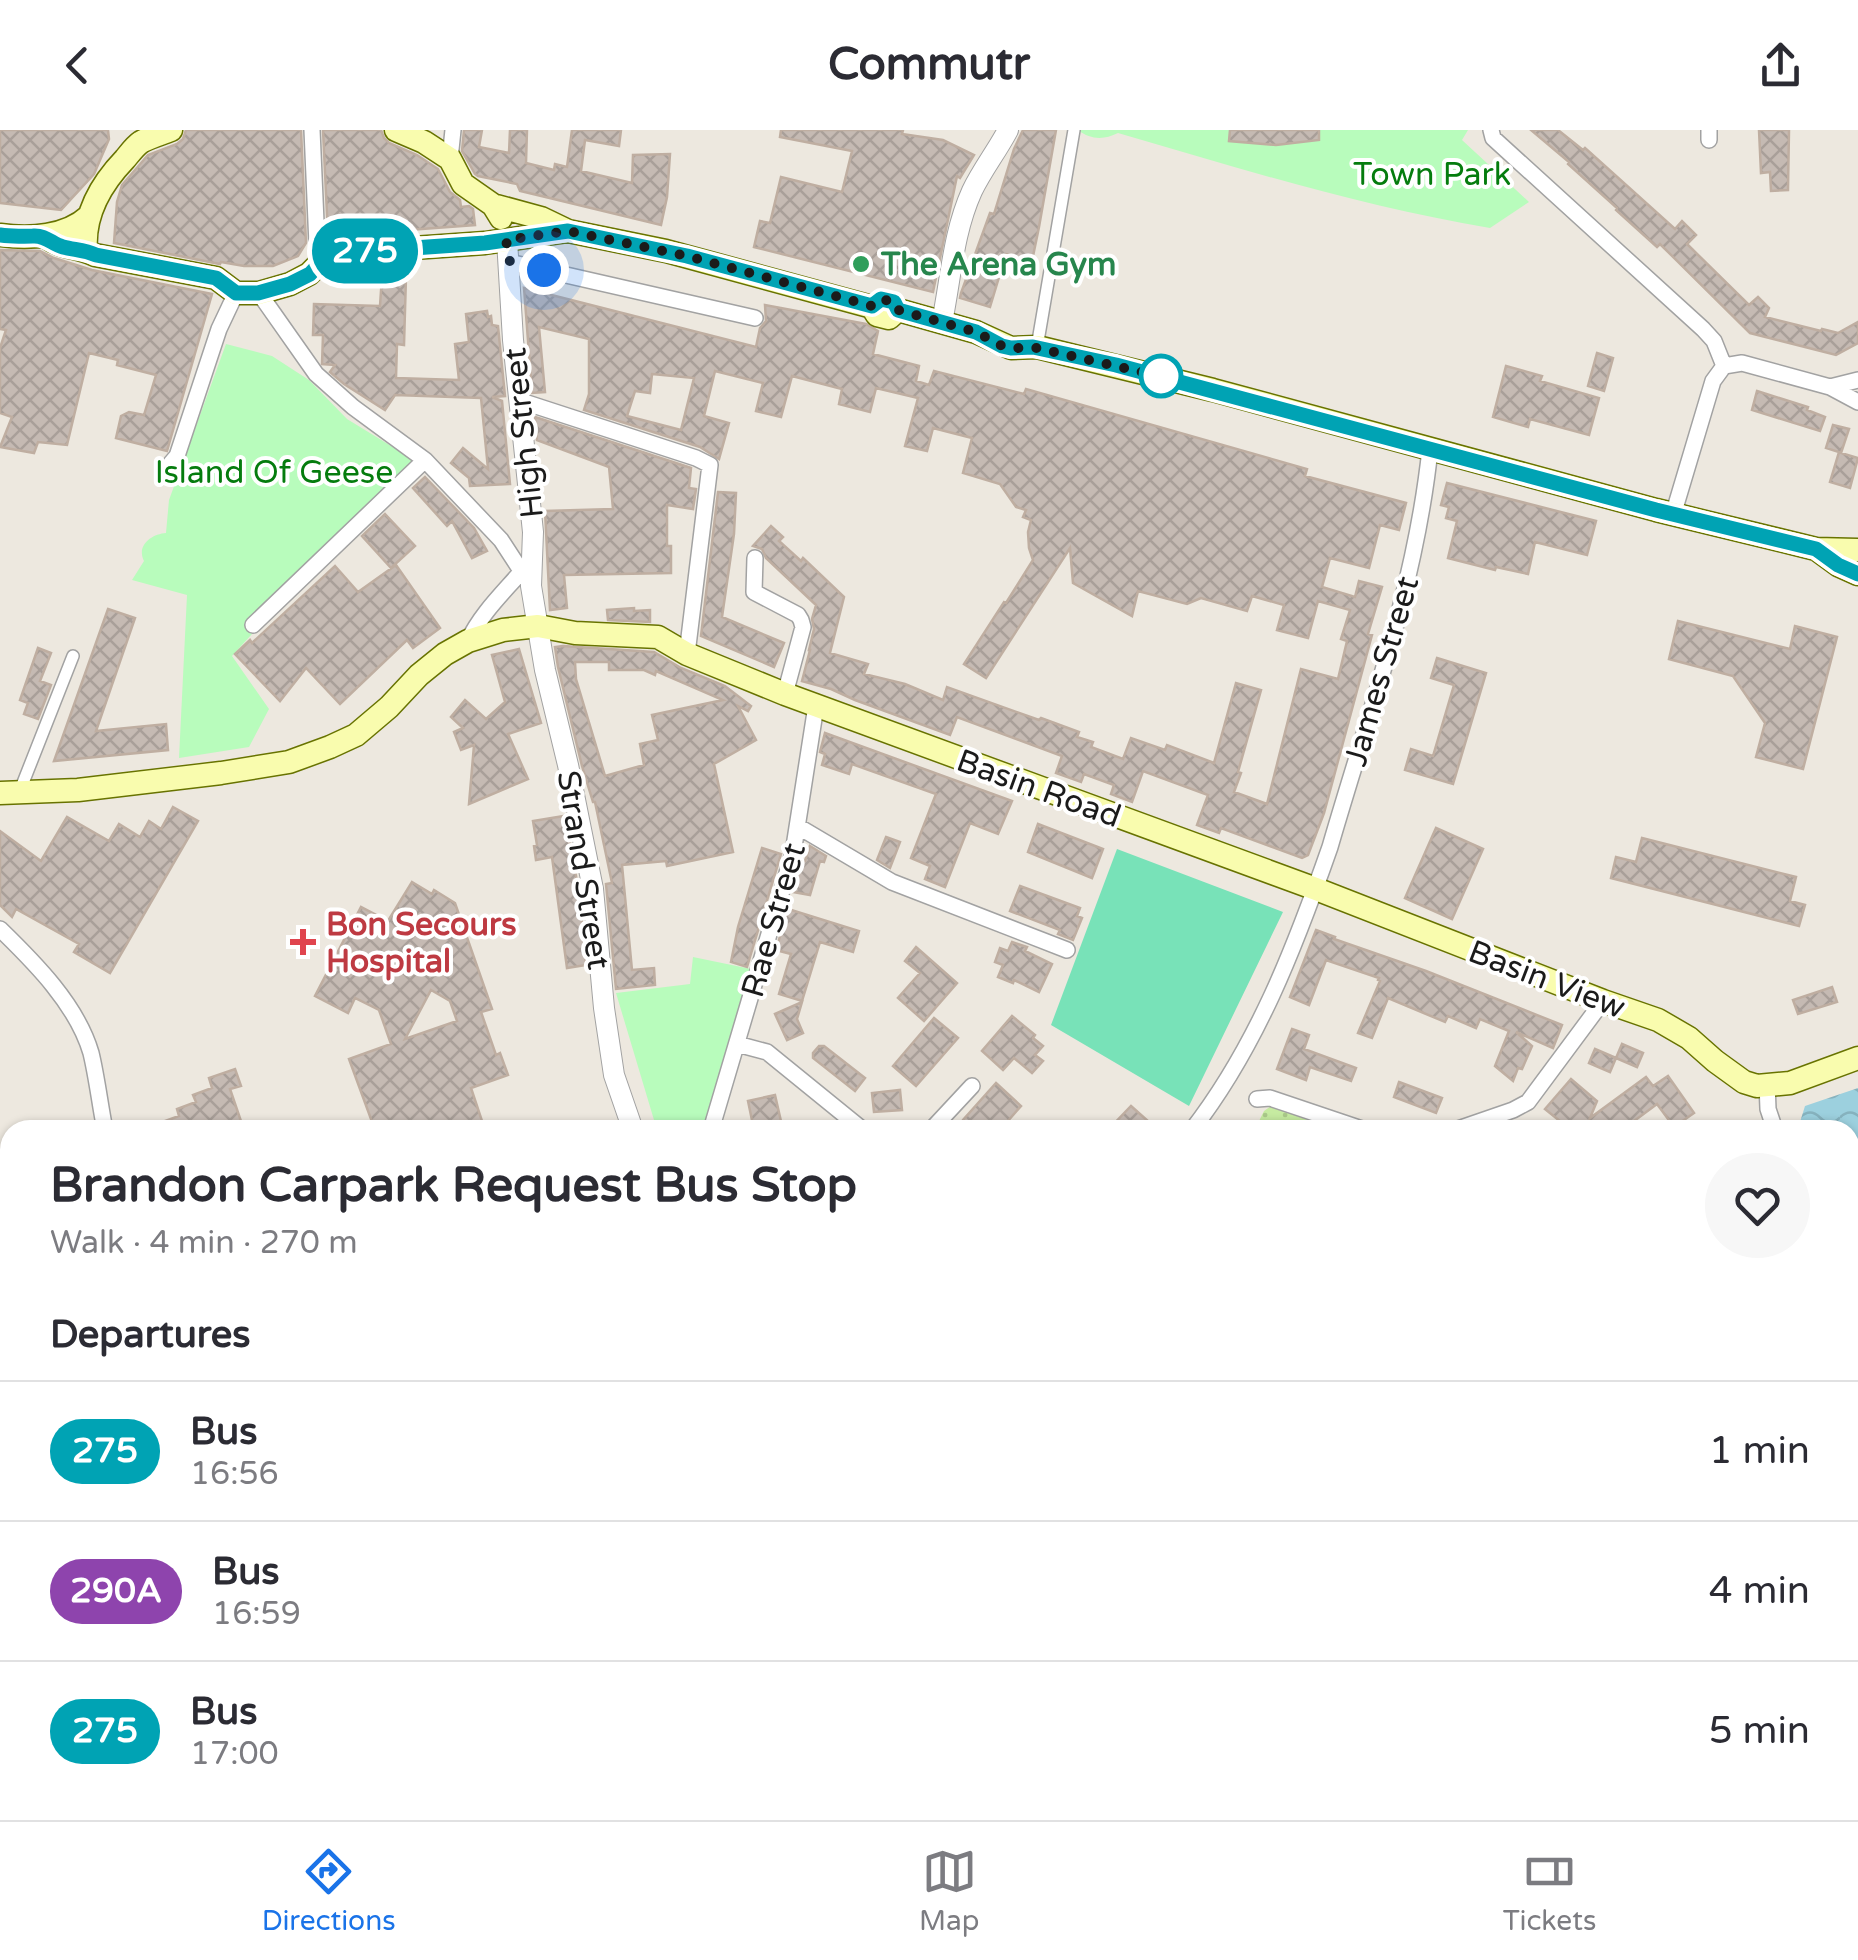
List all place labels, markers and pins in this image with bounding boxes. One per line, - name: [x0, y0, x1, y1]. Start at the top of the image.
- place label: The Arena Gym: [880, 246, 1116, 284]
- marker: The Arena Gym: [850, 253, 872, 275]
- unlabelled marker: [1140, 355, 1182, 397]
- place label: Bon Secours Hospital: [326, 906, 517, 981]
- marker: Bon Secours Hospital: [290, 929, 316, 955]

